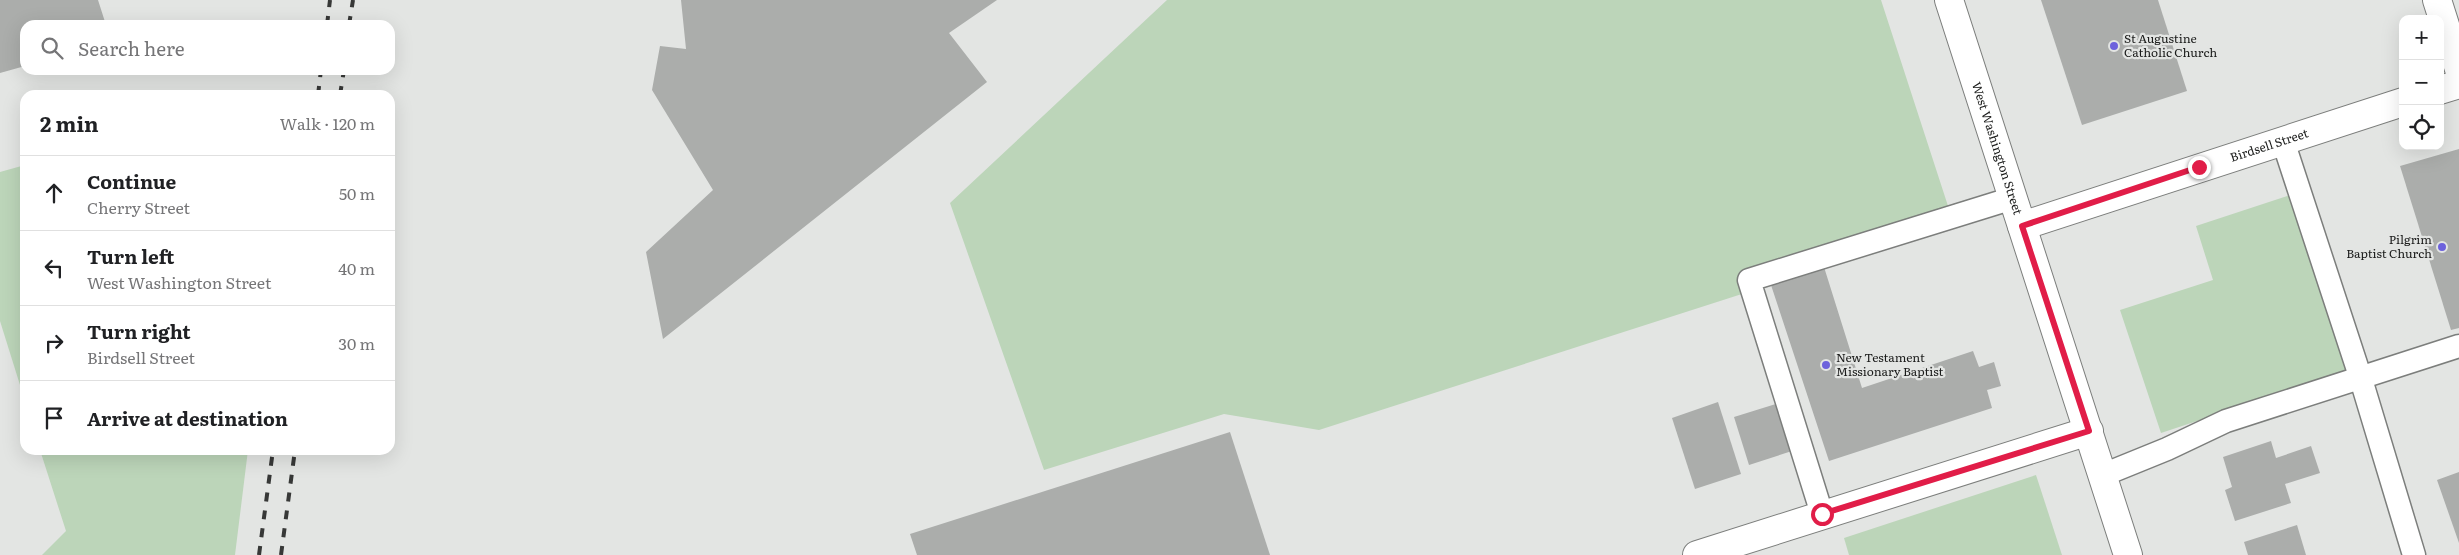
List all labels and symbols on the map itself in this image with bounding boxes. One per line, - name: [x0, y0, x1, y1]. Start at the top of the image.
- place label: St Augustine Catholic Church: [2124, 29, 2217, 61]
- marker: St Augustine Catholic Church: [2108, 40, 2120, 52]
- street label: West Washington Street: [1968, 80, 2028, 217]
- street label: Birdsell Street: [2228, 123, 2310, 166]
- route end: [2188, 156, 2211, 179]
- place label: Pilgrim Baptist Church: [2346, 230, 2432, 262]
- marker: Pilgrim Baptist Church: [2436, 241, 2448, 253]
- place label: New Testament Missionary Baptist: [1836, 348, 1944, 380]
- marker: New Testament Missionary Baptist: [1820, 359, 1832, 371]
- route start: [1811, 503, 1834, 526]

